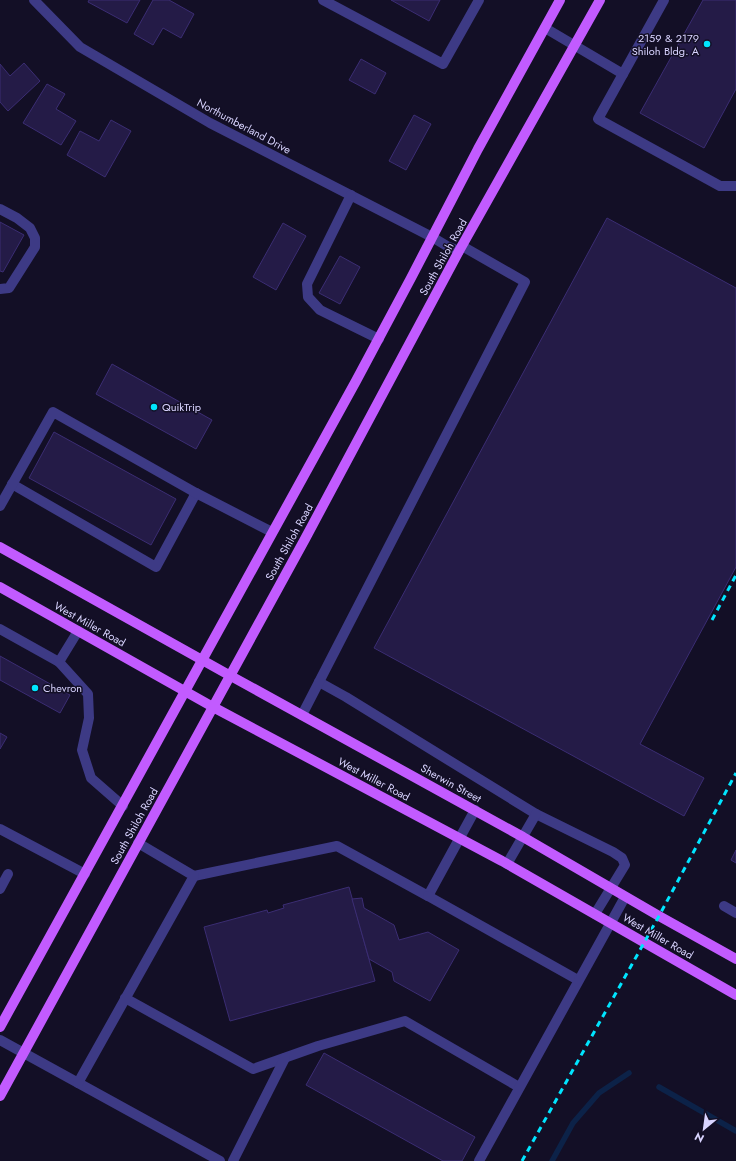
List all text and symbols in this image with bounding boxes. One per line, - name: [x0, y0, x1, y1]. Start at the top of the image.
- place label: 2159 & 2179 Shiloh Bldg. A: [632, 30, 700, 59]
- marker: 2159 & 2179 Shiloh Bldg. A: [702, 39, 712, 49]
- street label: Northumberland Drive: [194, 94, 294, 158]
- street label: South Shiloh Road: [415, 216, 471, 298]
- place label: QuikTrip: [162, 399, 201, 415]
- marker: QuikTrip: [149, 402, 159, 412]
- street label: South Shiloh Road: [261, 501, 317, 583]
- street label: West Miller Road: [51, 598, 129, 650]
- place label: Chevron: [43, 680, 82, 696]
- marker: Chevron: [30, 683, 40, 693]
- street label: West Miller Road: [335, 753, 413, 805]
- street label: Sherwin Street: [418, 760, 485, 806]
- street label: South Shiloh Road: [106, 785, 162, 867]
- street label: West Miller Road: [620, 909, 696, 963]
- north arrow: [684, 1109, 724, 1149]
- text: N: [691, 1129, 707, 1147]

